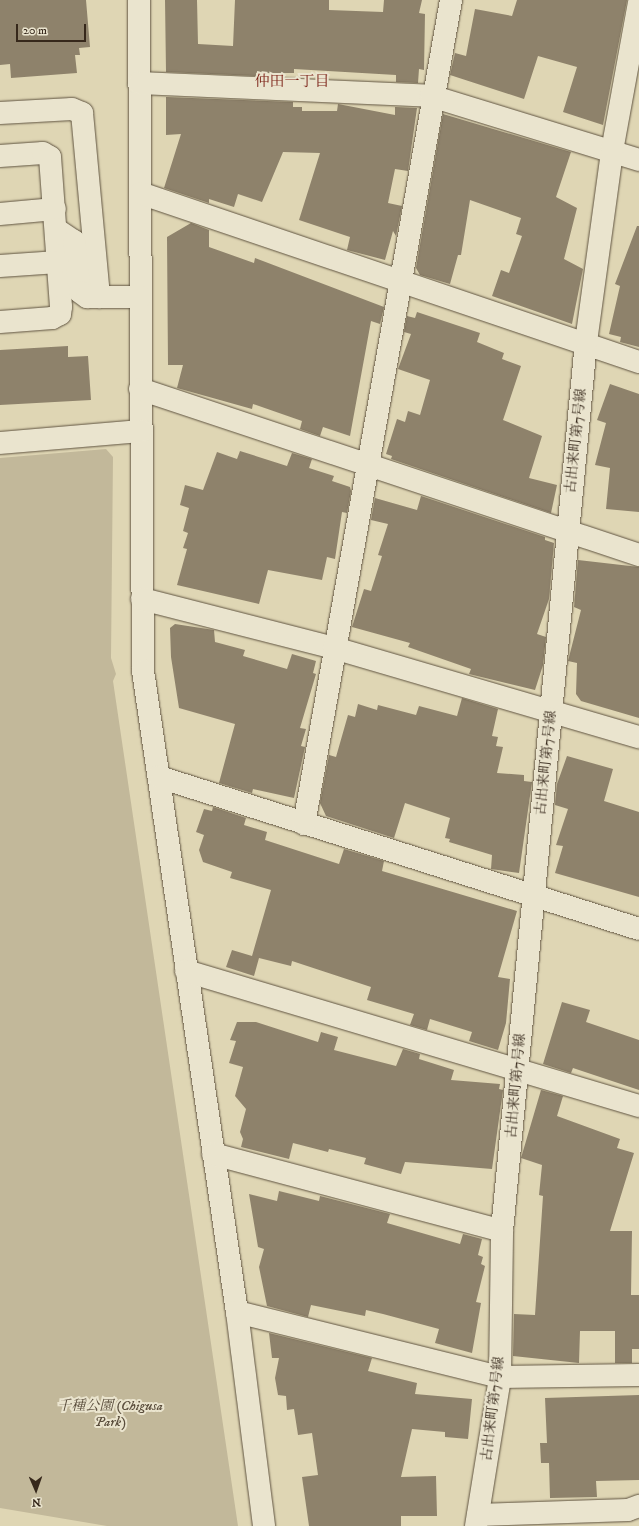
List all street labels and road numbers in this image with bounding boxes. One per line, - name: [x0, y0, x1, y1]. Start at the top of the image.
- street label: 古出来町第7号線: [562, 388, 590, 494]
- street label: 古出来町第7号線: [532, 710, 560, 816]
- street label: 古出来町第7号線: [503, 1033, 529, 1139]
- street label: 古出来町第7号線: [478, 1356, 508, 1462]

